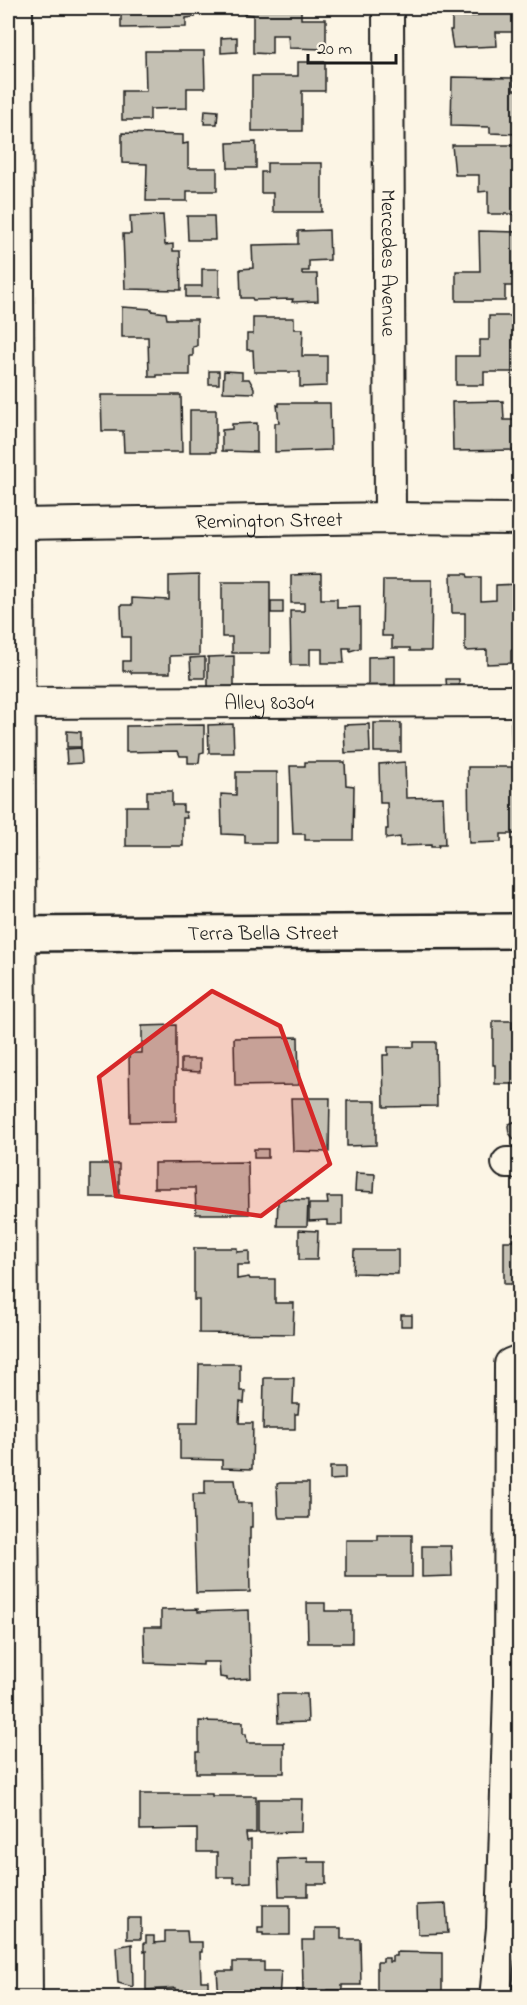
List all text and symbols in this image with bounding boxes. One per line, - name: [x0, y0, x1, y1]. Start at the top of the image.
- scale bar: [308, 27, 396, 65]
- text: 20 m: [317, 37, 352, 63]
- street label: Mercedes Avenue: [372, 189, 402, 337]
- street label: Remington Street: [195, 506, 343, 539]
- street label: Alley 80304: [224, 689, 314, 721]
- street label: Terra Bella Street: [187, 919, 339, 950]

